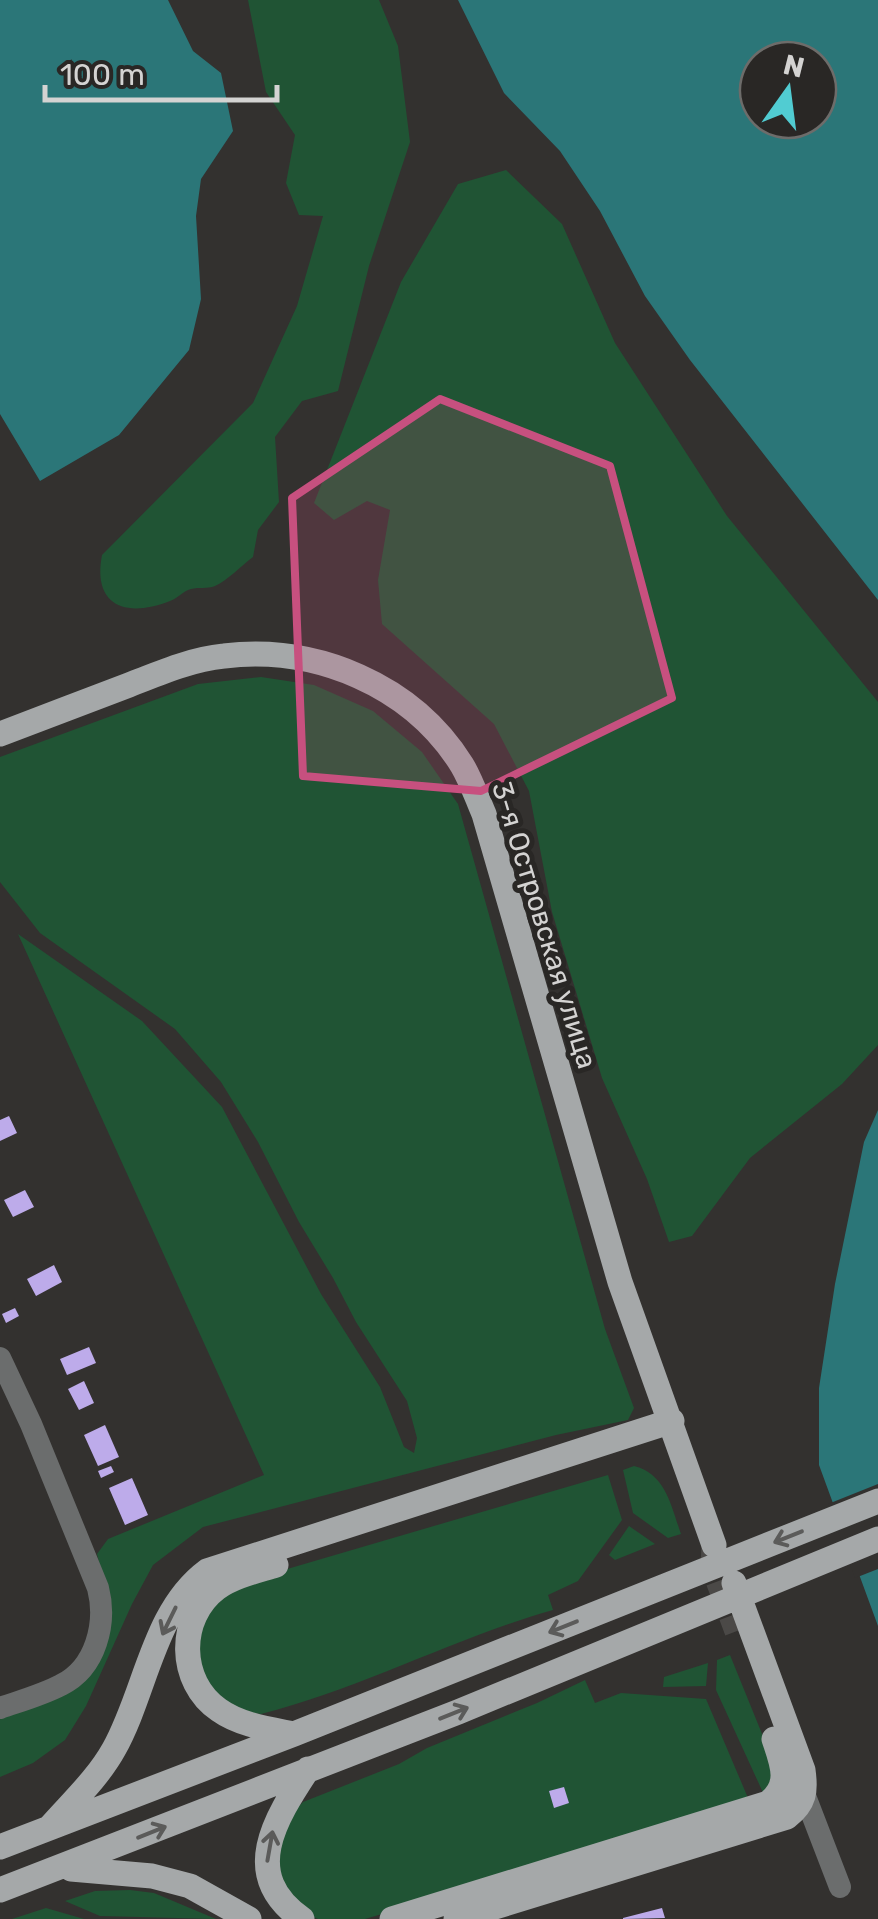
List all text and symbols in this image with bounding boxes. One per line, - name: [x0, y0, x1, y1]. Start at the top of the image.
- scale bar: [45, 40, 278, 102]
- north arrow: [738, 40, 838, 140]
- text: N: [780, 48, 808, 85]
- text: 100 m: [60, 57, 145, 93]
- street label: 3-я Островская улица: [485, 778, 604, 1073]
- one-way arrow: [773, 1530, 803, 1548]
- one-way arrow: [158, 1605, 177, 1635]
- one-way arrow: [549, 1619, 580, 1637]
- one-way arrow: [438, 1702, 469, 1720]
- one-way arrow: [136, 1822, 167, 1840]
- one-way arrow: [261, 1830, 280, 1862]

